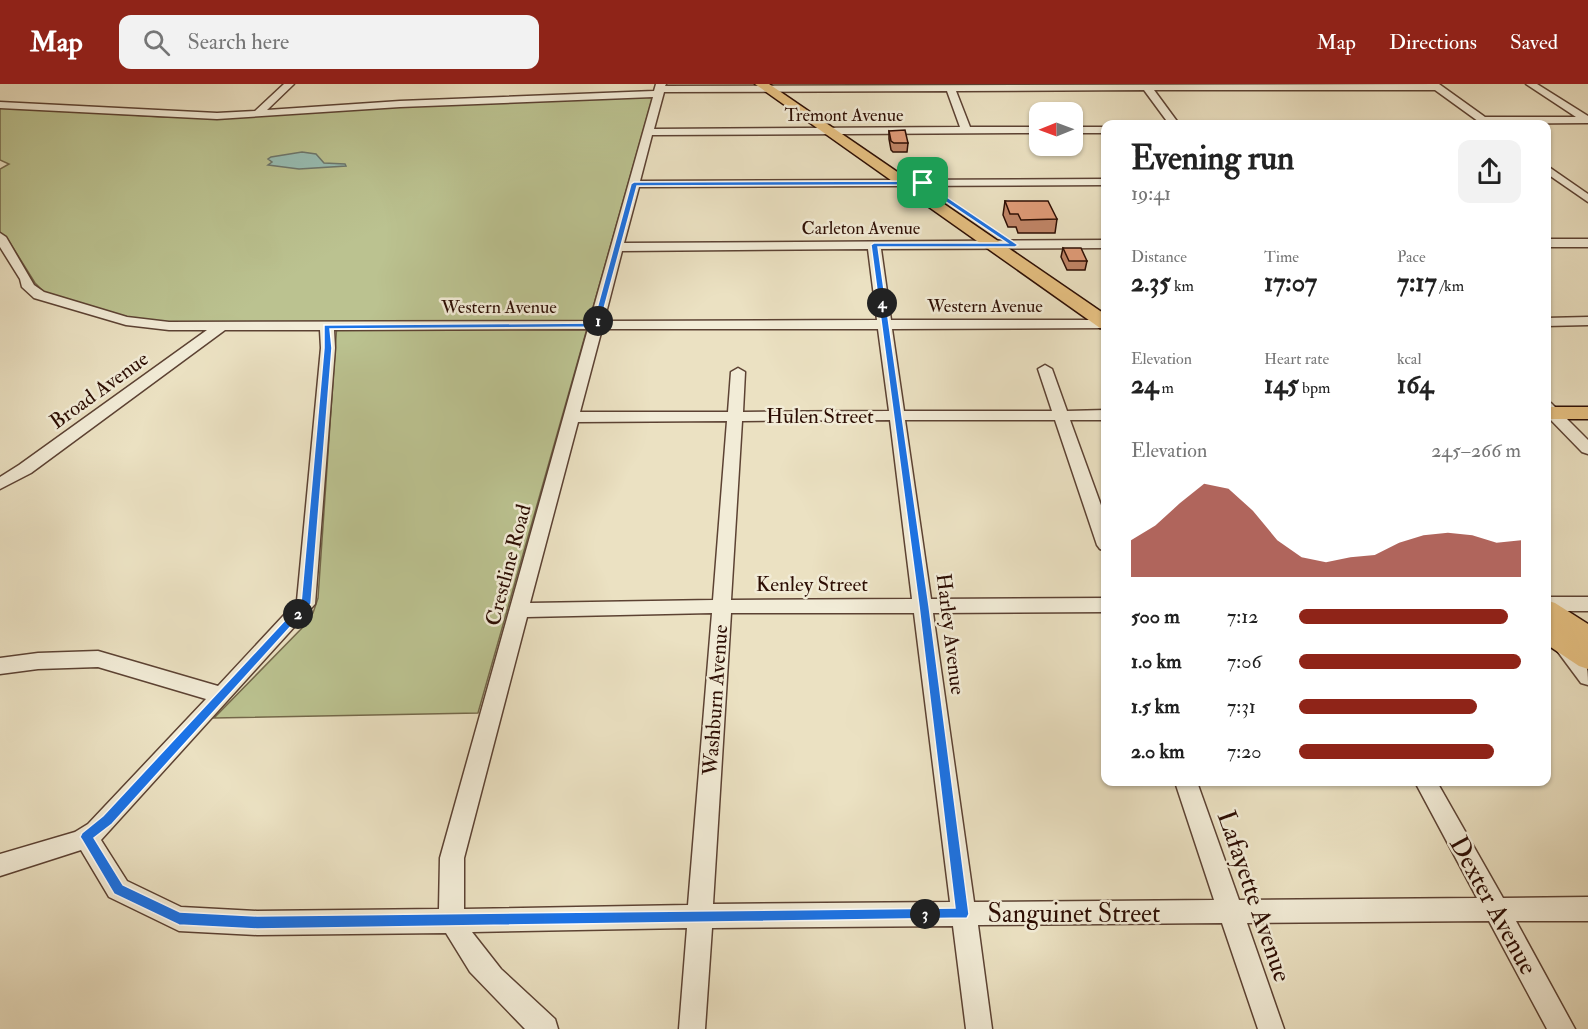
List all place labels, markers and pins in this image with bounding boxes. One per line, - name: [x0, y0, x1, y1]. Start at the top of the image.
- pin: [897, 157, 948, 208]
- pin: 4: [867, 288, 897, 318]
- pin: 1: [583, 306, 613, 336]
- pin: 2: [283, 599, 313, 629]
- pin: 3: [910, 899, 940, 929]

